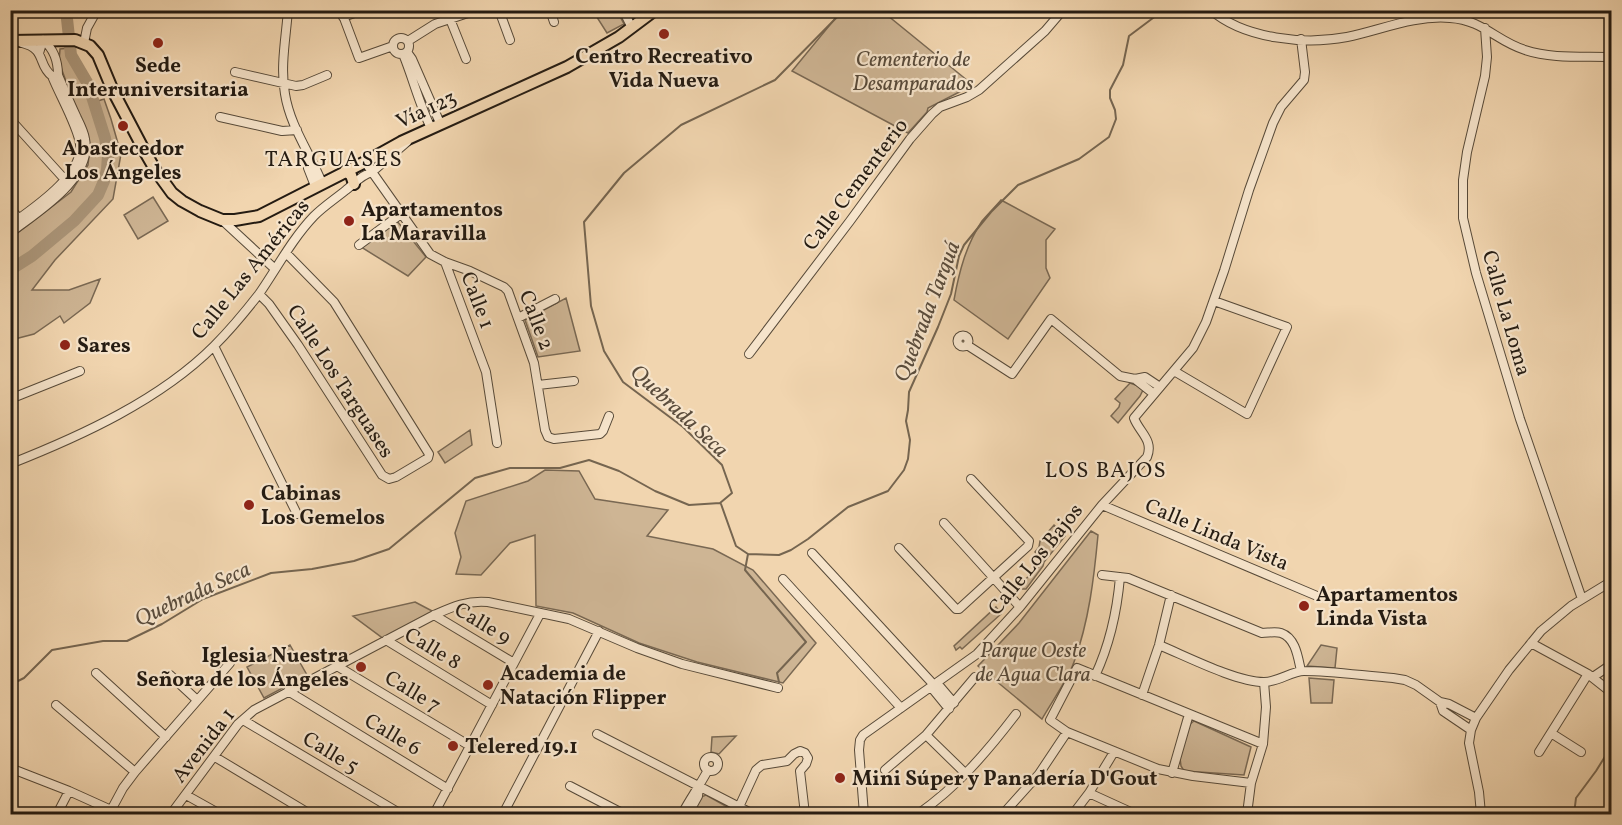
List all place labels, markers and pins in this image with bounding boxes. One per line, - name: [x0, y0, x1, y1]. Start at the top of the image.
- marker: Centro Recreativo Vida Nueva: [657, 27, 671, 41]
- marker: Sede Interuniversitaria: [151, 36, 165, 50]
- place label: Centro Recreativo Vida Nueva: [575, 43, 753, 96]
- place label: Sede Interuniversitaria: [67, 52, 249, 105]
- marker: Abastecedor Los Ángeles: [116, 119, 130, 133]
- place label: Abastecedor Los Ángeles: [62, 135, 184, 188]
- place label: Apartamentos La Maravilla: [361, 196, 503, 249]
- marker: Apartamentos La Maravilla: [342, 214, 356, 228]
- place label: Sares: [77, 332, 131, 361]
- marker: Sares: [58, 338, 72, 352]
- place label: Cabinas Los Gemelos: [261, 480, 385, 533]
- marker: Cabinas Los Gemelos: [242, 498, 256, 512]
- place label: Apartamentos Linda Vista: [1316, 581, 1458, 634]
- marker: Apartamentos Linda Vista: [1297, 599, 1311, 613]
- place label: Iglesia Nuestra Señora de los Ángeles: [136, 642, 349, 695]
- marker: Iglesia Nuestra Señora de los Ángeles: [354, 660, 368, 674]
- place label: Academia de Natación Flipper: [500, 660, 667, 713]
- marker: Academia de Natación Flipper: [481, 678, 495, 692]
- place label: Telered 19.1: [465, 733, 578, 762]
- marker: Telered 19.1: [446, 739, 460, 753]
- place label: Mini Súper y Panadería D'Gout: [852, 765, 1158, 794]
- marker: Mini Súper y Panadería D'Gout: [833, 771, 847, 785]

